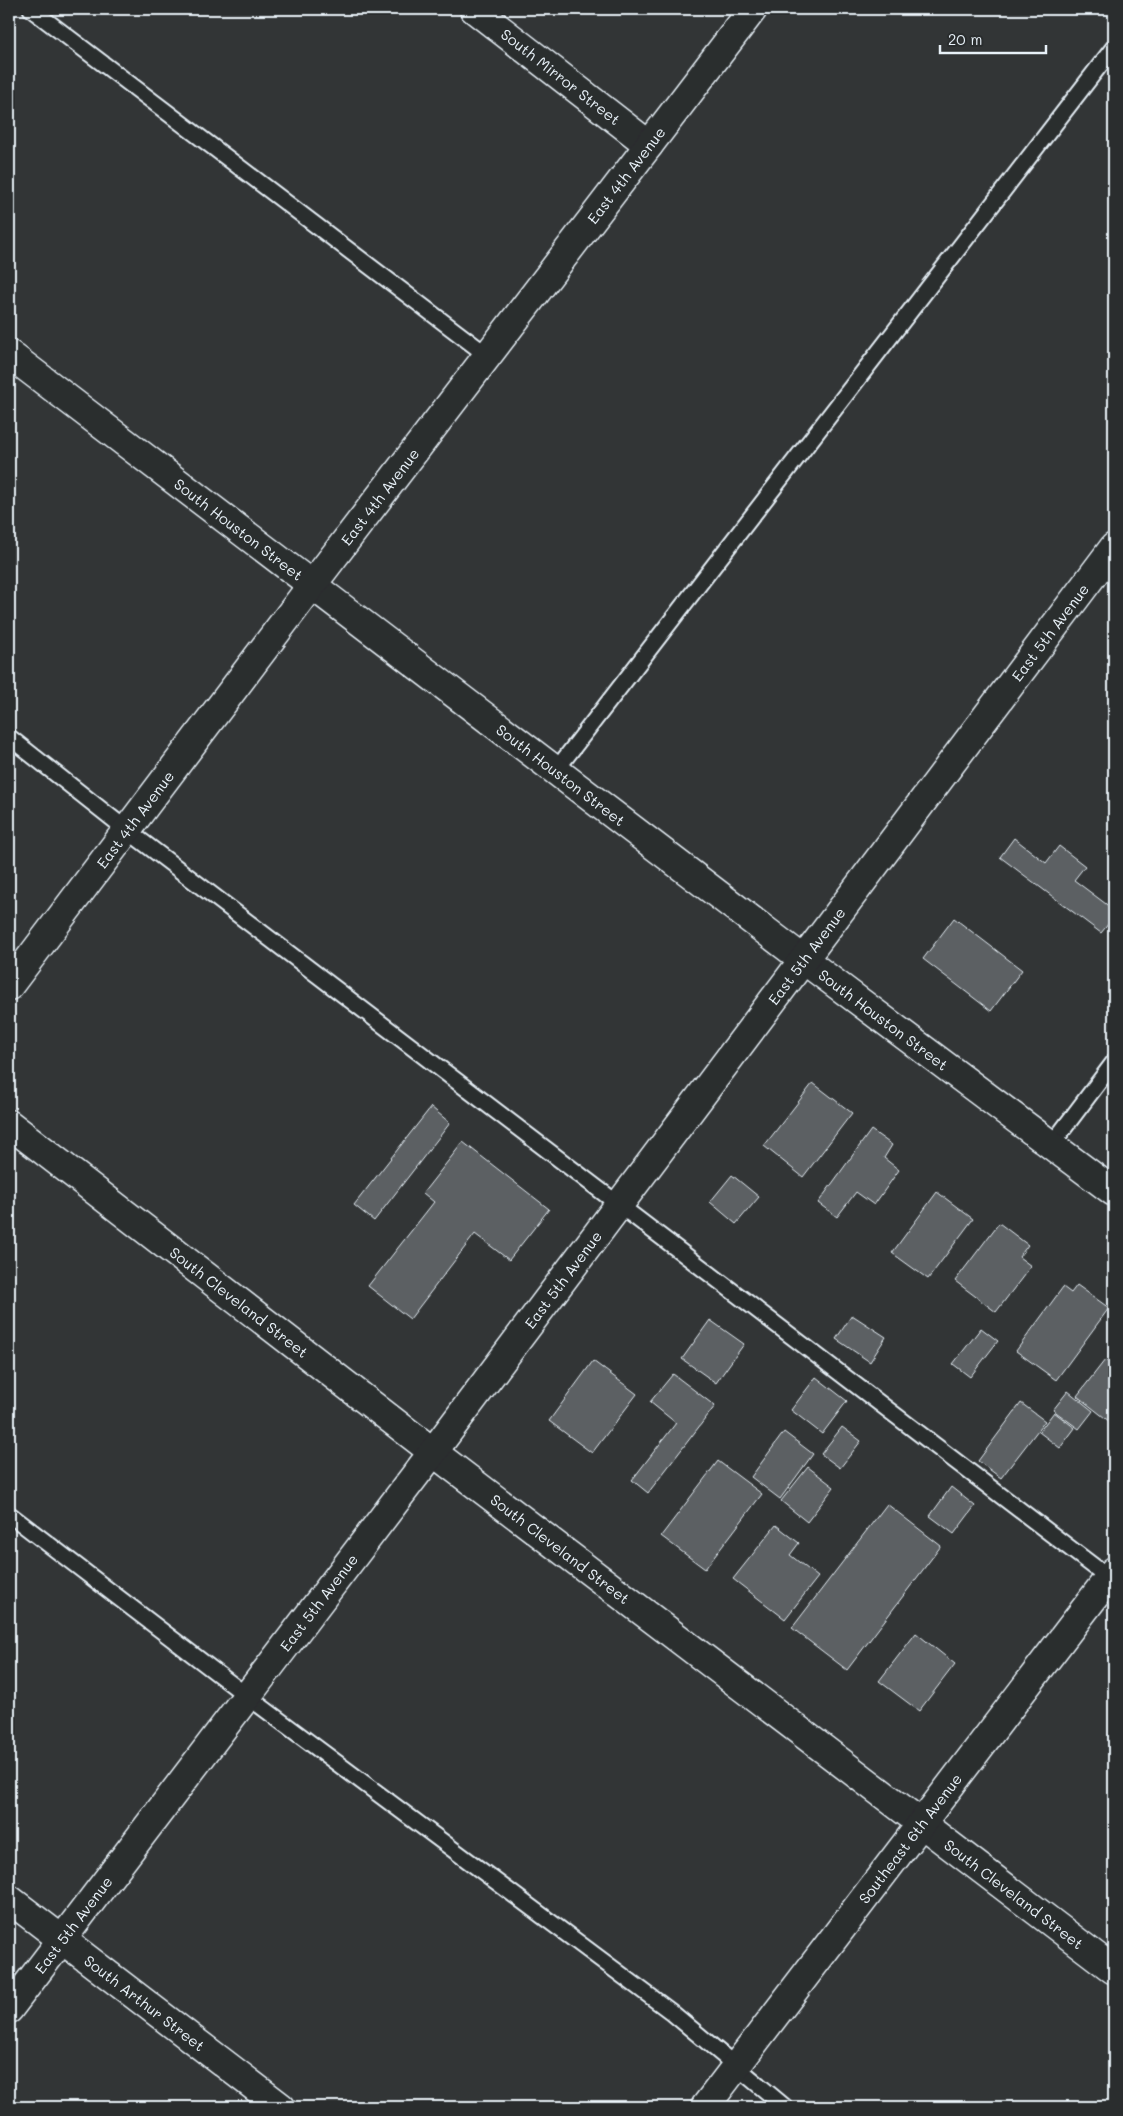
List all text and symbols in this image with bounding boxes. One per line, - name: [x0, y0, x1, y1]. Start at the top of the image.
- scale bar: [940, 22, 1047, 54]
- street label: South Mirror Street: [497, 24, 625, 129]
- text: 20 m: [948, 29, 982, 49]
- street label: East 4th Avenue: [582, 122, 670, 228]
- street label: East 4th Avenue: [336, 444, 423, 549]
- street label: South Houston Street: [170, 474, 307, 585]
- street label: East 5th Avenue: [1007, 579, 1093, 685]
- street label: South Houston Street: [492, 719, 629, 830]
- street label: East 4th Avenue: [92, 766, 178, 872]
- street label: East 5th Avenue: [763, 903, 850, 1009]
- street label: South Houston Street: [815, 964, 952, 1075]
- street label: East 5th Avenue: [520, 1227, 606, 1332]
- street label: South Cleveland Street: [166, 1242, 313, 1362]
- street label: South Cleveland Street: [487, 1489, 634, 1608]
- street label: East 5th Avenue: [275, 1550, 362, 1655]
- street label: Southeast 6th Avenue: [854, 1769, 966, 1908]
- street label: South Cleveland Street: [940, 1834, 1088, 1953]
- street label: East 5th Avenue: [30, 1872, 117, 1977]
- street label: South Arthur Street: [80, 1950, 209, 2055]

